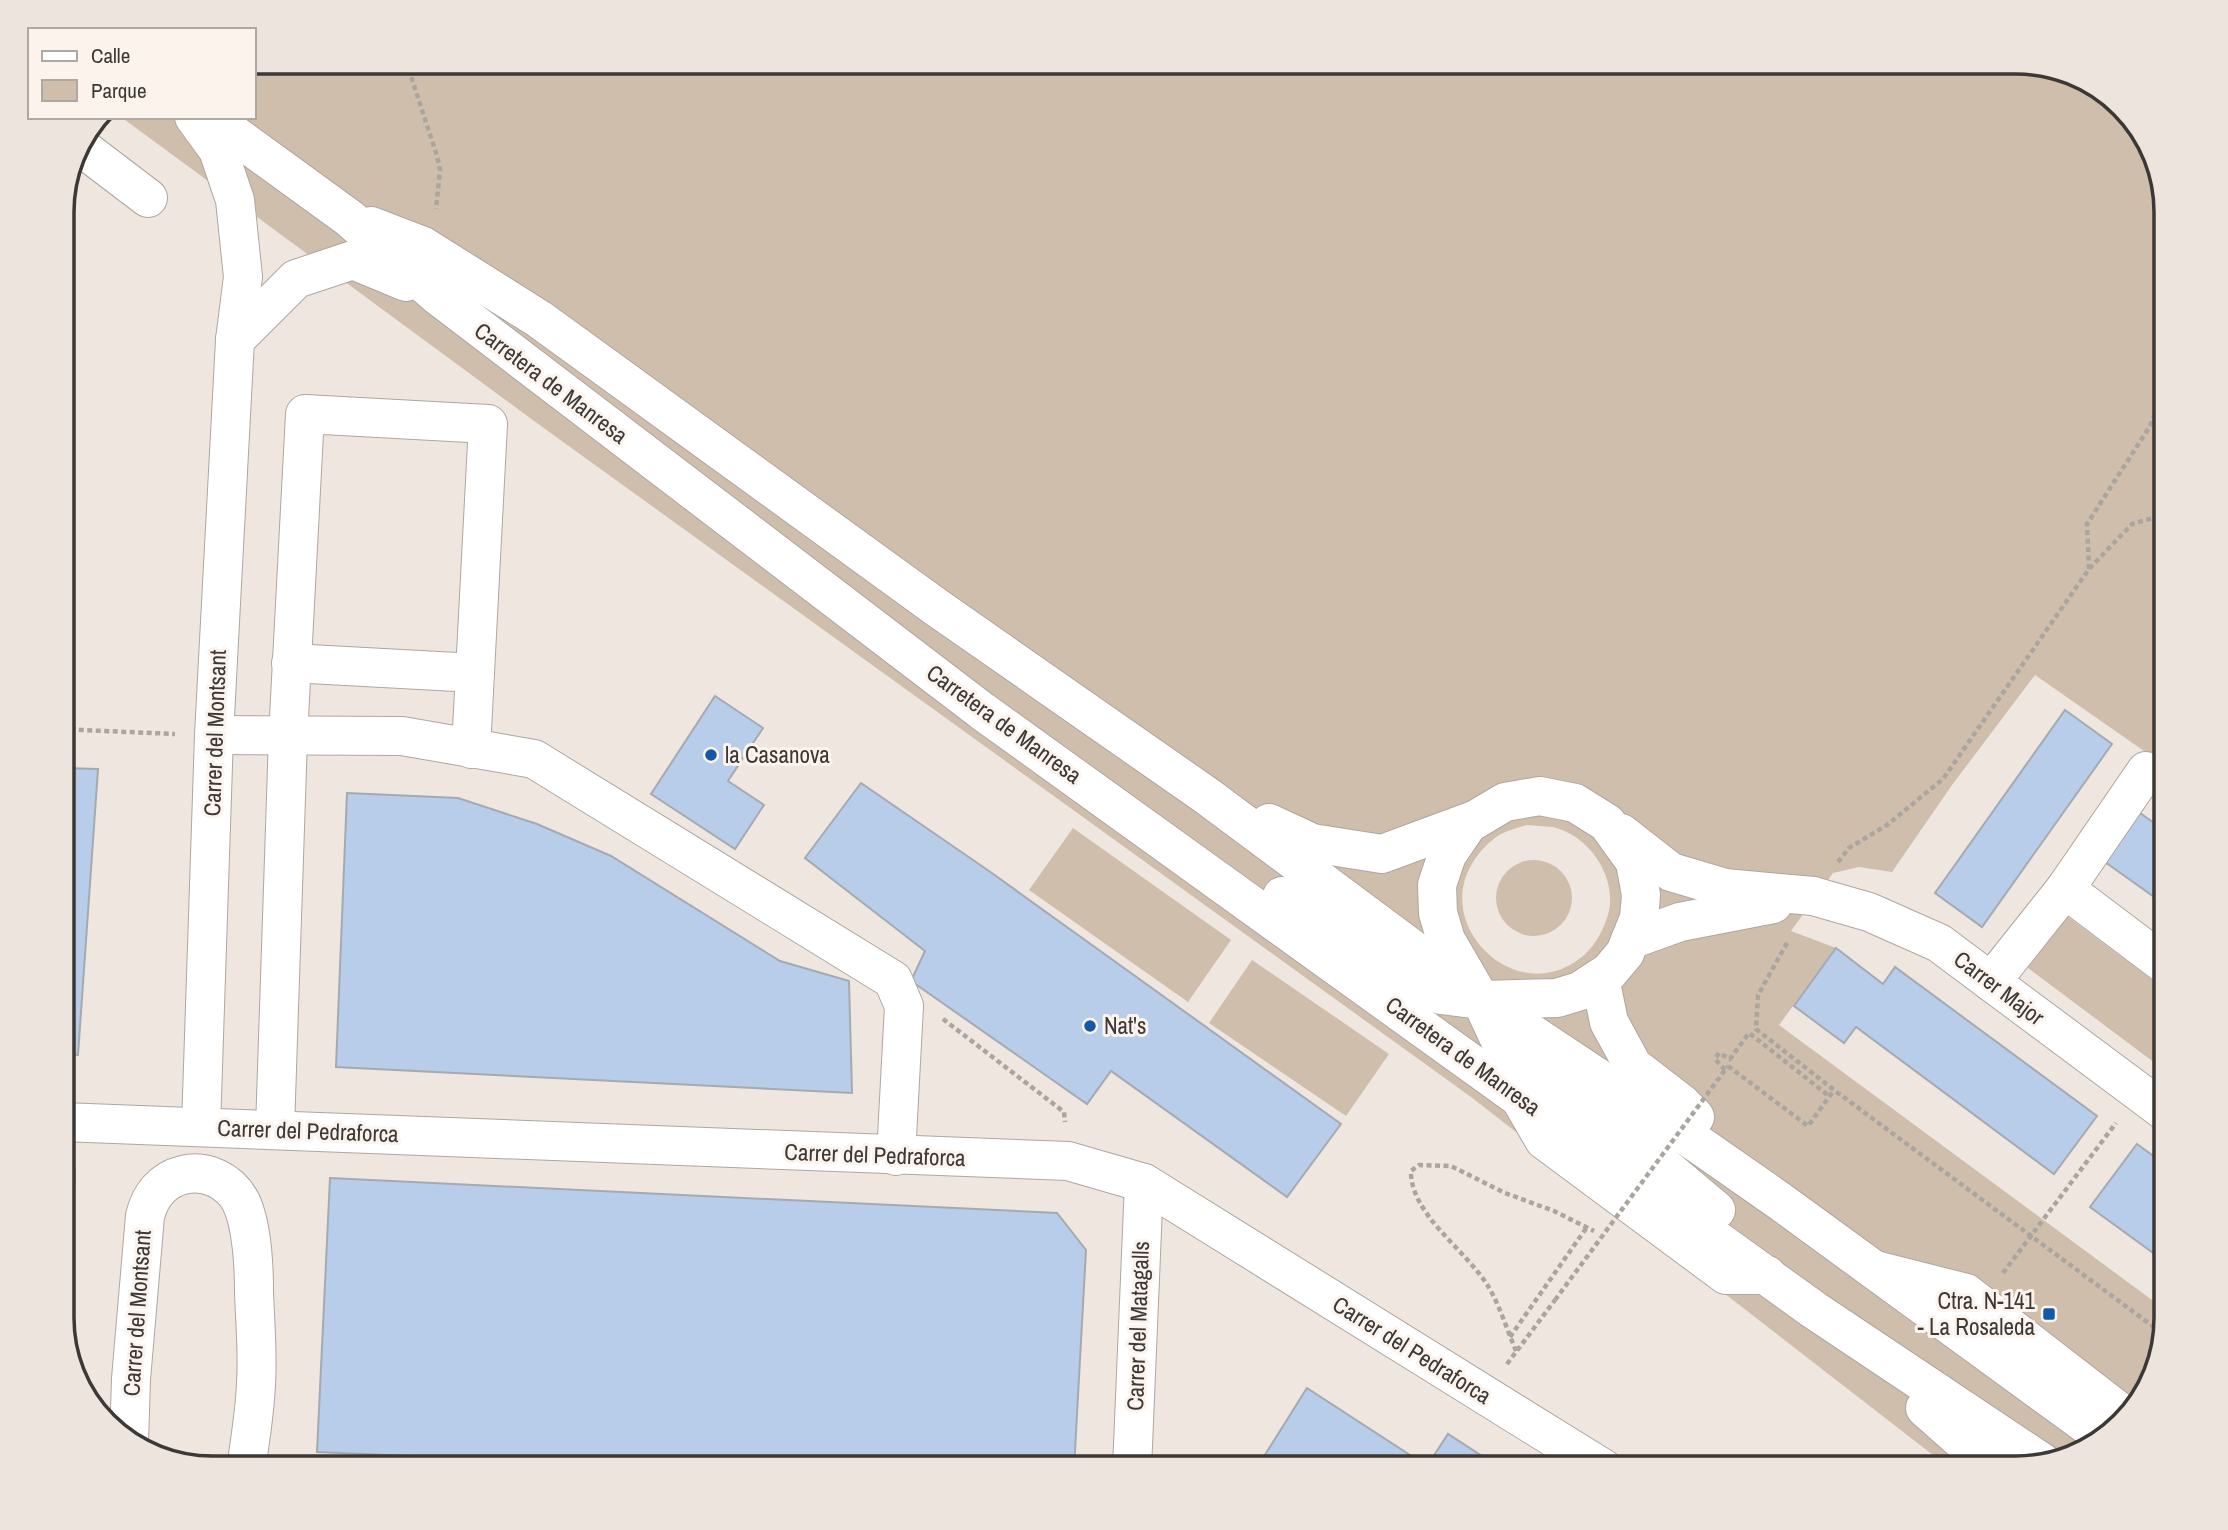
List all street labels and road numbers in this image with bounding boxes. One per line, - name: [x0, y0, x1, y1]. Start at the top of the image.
- street label: Carretera de Manresa: [468, 315, 635, 451]
- street label: Carrer del Montsant: [196, 649, 233, 817]
- street label: Carretera de Manresa: [921, 657, 1088, 791]
- street label: Carrer Major: [1948, 943, 2051, 1032]
- street label: Carretera de Manresa: [1380, 989, 1547, 1123]
- street label: Carrer del Pedraforca: [217, 1112, 400, 1149]
- street label: Carrer del Pedraforca: [784, 1136, 967, 1173]
- street label: Carrer del Montsant: [115, 1229, 158, 1397]
- street label: Carrer del Matagalls: [1119, 1241, 1156, 1411]
- street label: Carrer del Pedraforca: [1327, 1288, 1498, 1411]

